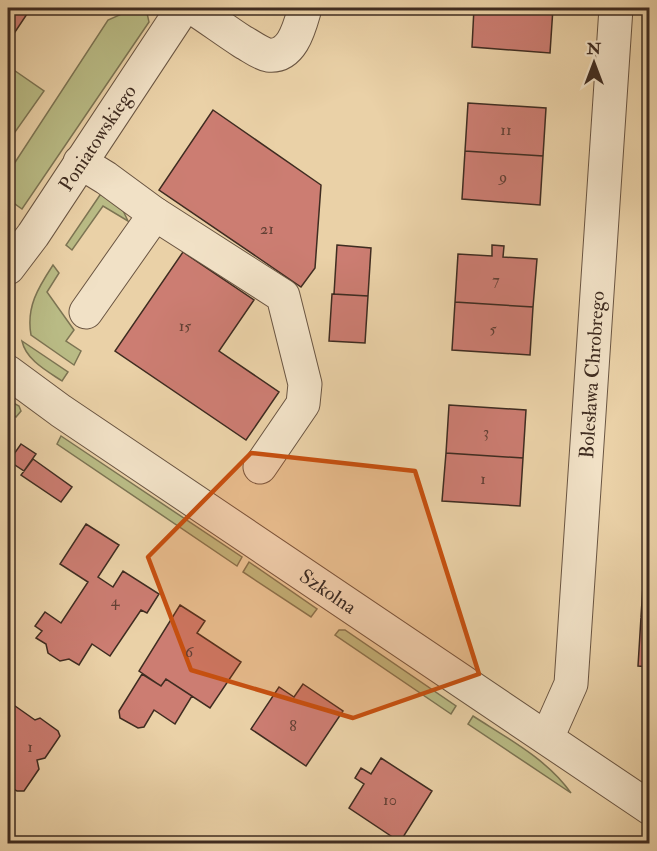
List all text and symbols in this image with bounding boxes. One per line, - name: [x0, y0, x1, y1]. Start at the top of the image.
- north arrow: [564, 33, 624, 93]
- text: N: [586, 39, 602, 59]
- street label: Poniatowskiego: [53, 80, 141, 196]
- house number: 11: [500, 120, 512, 140]
- house number: 9: [498, 167, 507, 187]
- house number: 21: [260, 219, 274, 239]
- house number: 7: [492, 270, 500, 290]
- street label: Bolesława Chrobrego: [574, 290, 610, 459]
- house number: 15: [179, 316, 191, 336]
- house number: 5: [489, 319, 497, 339]
- house number: 3: [483, 422, 489, 442]
- house number: 1: [480, 469, 486, 489]
- street label: Szkolna: [295, 563, 362, 620]
- house number: 4: [111, 591, 121, 611]
- house number: 6: [185, 642, 194, 662]
- house number: 8: [289, 716, 297, 736]
- house number: 1: [27, 737, 33, 757]
- house number: 10: [383, 790, 397, 810]

